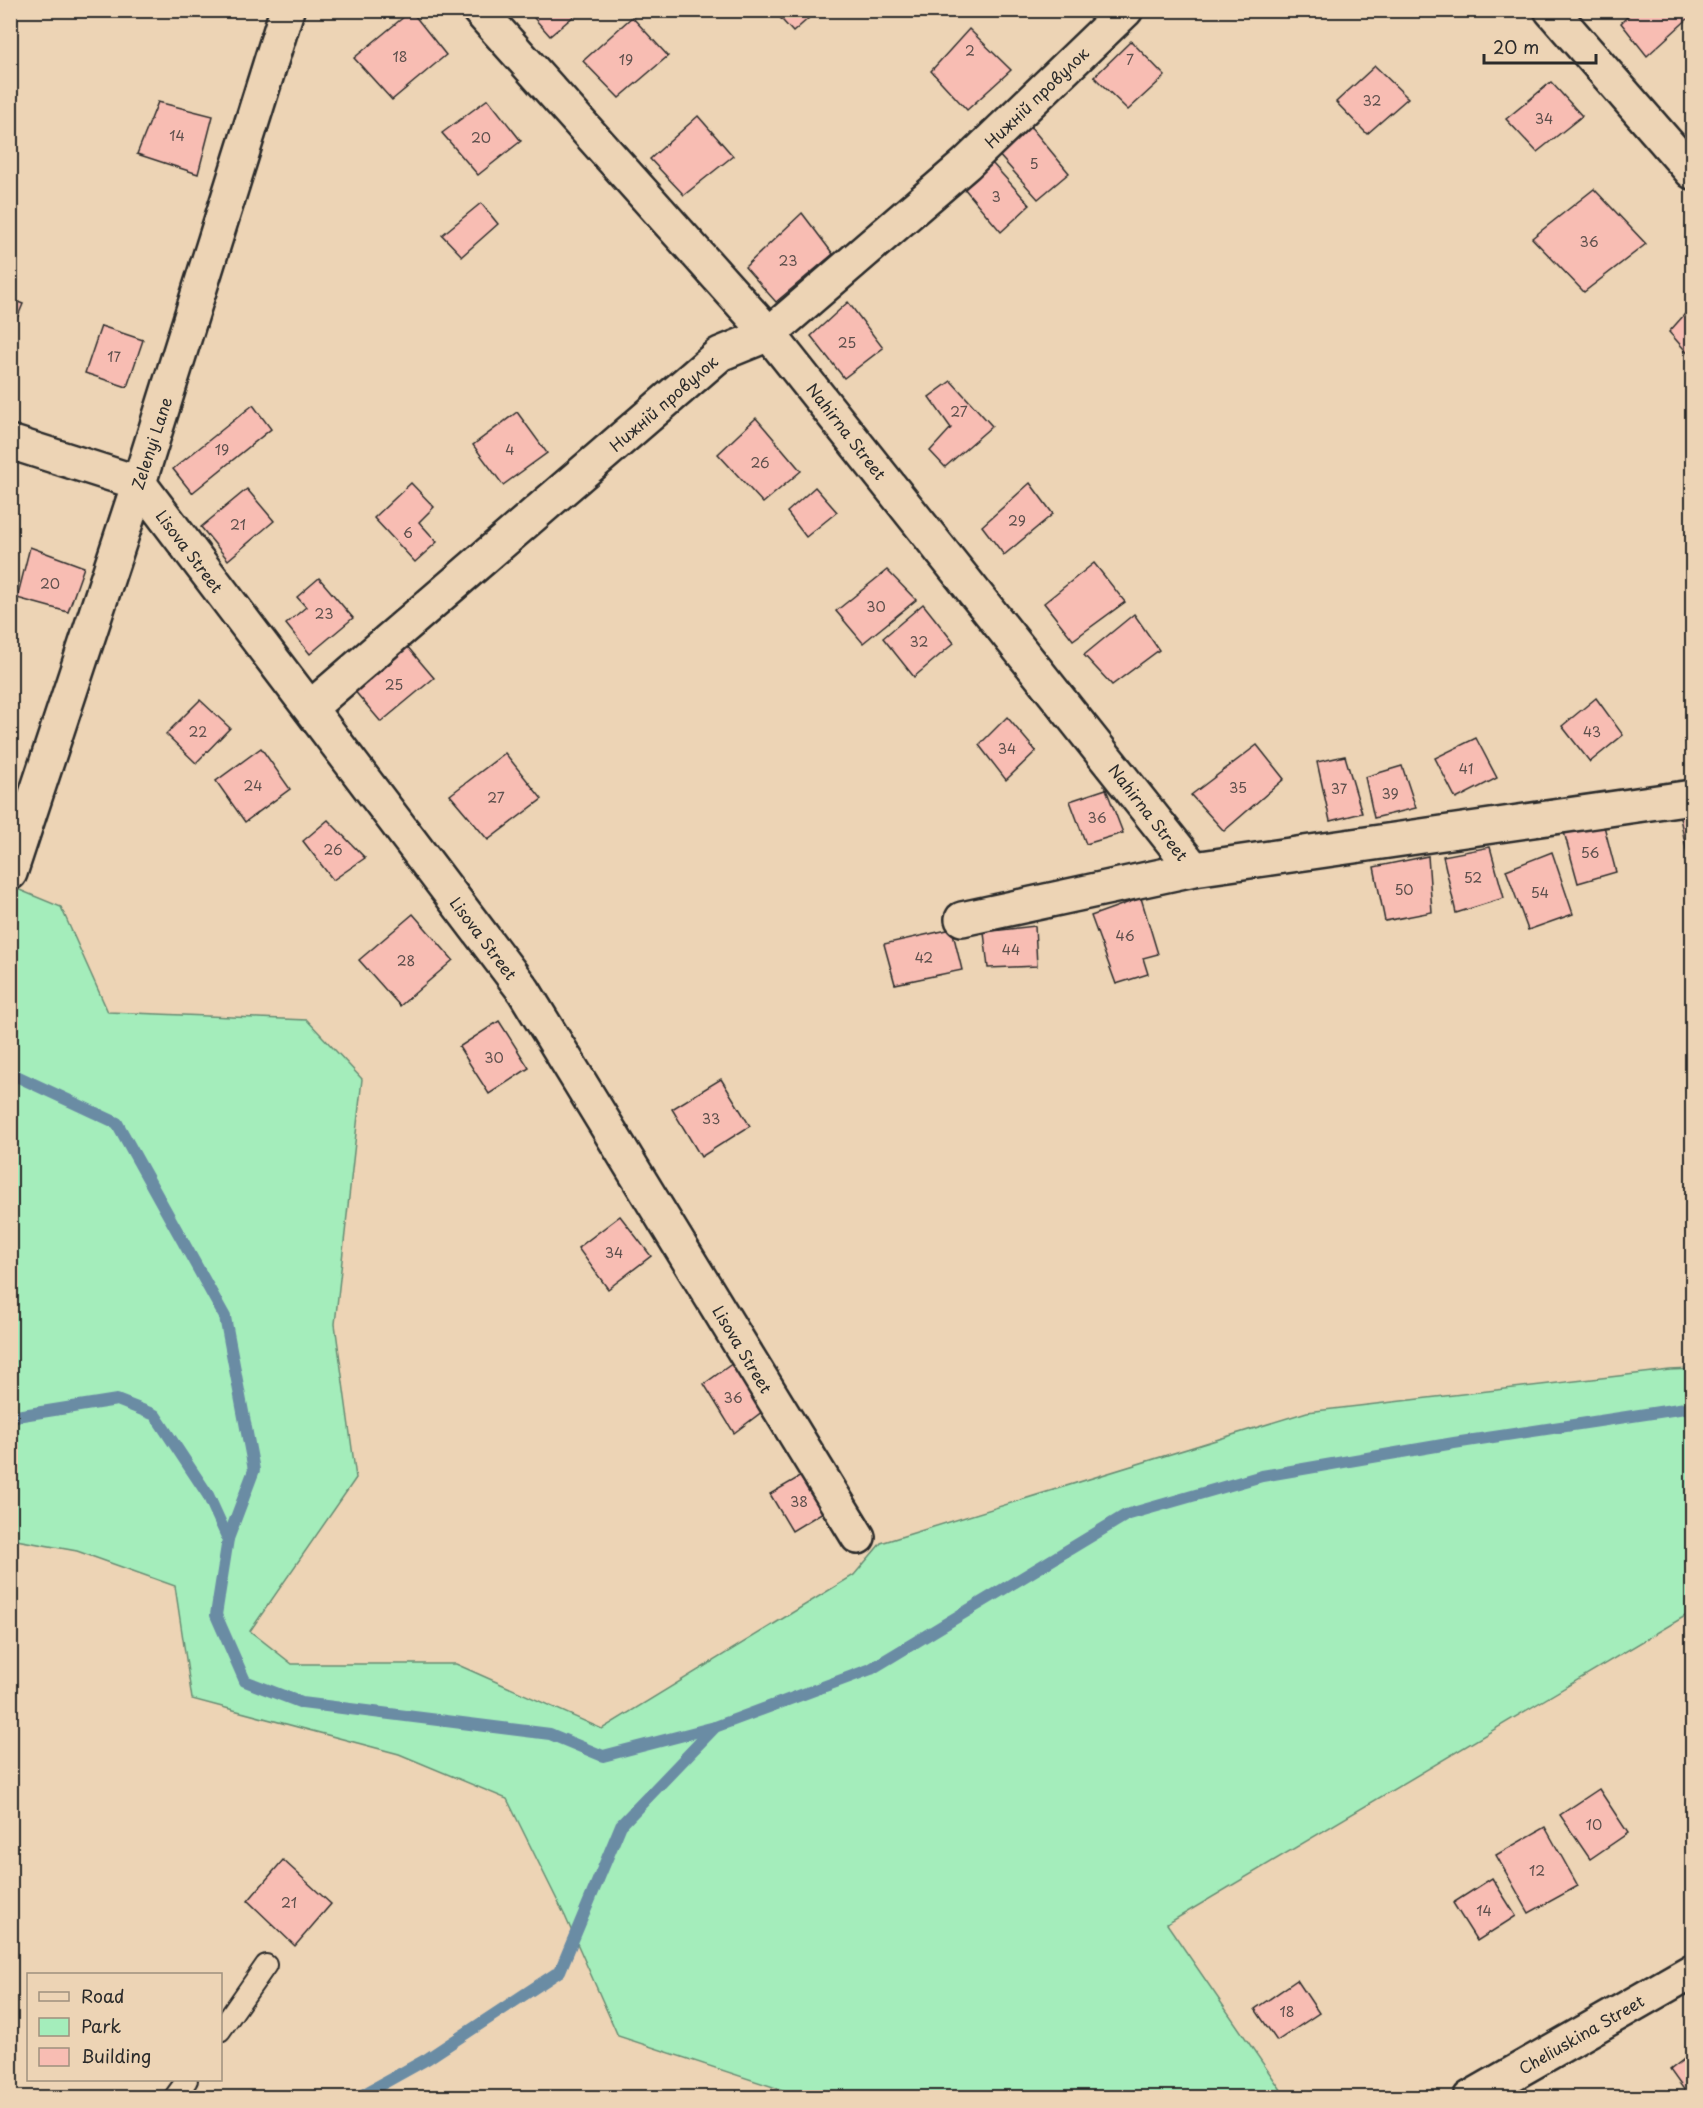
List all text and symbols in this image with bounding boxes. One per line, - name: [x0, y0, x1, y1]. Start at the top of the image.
- scale bar: [1484, 27, 1596, 65]
- text: 20 m: [1493, 33, 1539, 60]
- house number: 2: [965, 40, 975, 61]
- street label: Нижній провулок: [979, 41, 1094, 153]
- house number: 18: [392, 46, 408, 67]
- house number: 19: [619, 49, 633, 70]
- house number: 7: [1126, 49, 1134, 70]
- house number: 32: [1363, 90, 1381, 111]
- house number: 34: [1535, 108, 1553, 129]
- house number: 14: [169, 125, 185, 146]
- house number: 20: [471, 127, 491, 148]
- house number: 5: [1029, 153, 1039, 174]
- house number: 3: [991, 186, 1001, 207]
- house number: 36: [1579, 231, 1599, 252]
- house number: 23: [779, 250, 797, 271]
- house number: 25: [838, 332, 856, 353]
- house number: 17: [107, 346, 121, 367]
- street label: Нижній провулок: [604, 349, 723, 457]
- street label: Nahirna Street: [801, 377, 893, 485]
- street label: Zelenyi Lane: [125, 394, 177, 492]
- house number: 27: [950, 401, 968, 422]
- house number: 19: [215, 439, 229, 460]
- house number: 4: [505, 439, 515, 460]
- house number: 26: [750, 452, 770, 473]
- street label: Lisova Street: [151, 504, 230, 598]
- house number: 29: [1008, 510, 1026, 531]
- house number: 21: [230, 514, 246, 535]
- house number: 6: [403, 522, 413, 543]
- house number: 20: [40, 573, 60, 594]
- house number: 30: [866, 596, 886, 617]
- house number: 23: [315, 603, 333, 624]
- house number: 32: [910, 631, 928, 652]
- house number: 25: [385, 674, 403, 695]
- house number: 22: [189, 721, 207, 742]
- house number: 43: [1583, 721, 1601, 742]
- house number: 34: [998, 738, 1016, 759]
- street label: Nahirna Street: [1103, 758, 1195, 866]
- house number: 41: [1459, 758, 1473, 779]
- house number: 24: [244, 775, 262, 796]
- house number: 35: [1229, 777, 1247, 798]
- house number: 37: [1331, 778, 1348, 799]
- house number: 39: [1381, 783, 1399, 804]
- house number: 27: [487, 787, 505, 808]
- house number: 36: [1087, 807, 1107, 828]
- house number: 26: [323, 839, 343, 860]
- house number: 56: [1581, 842, 1600, 863]
- house number: 52: [1464, 867, 1482, 888]
- house number: 50: [1394, 879, 1414, 900]
- house number: 54: [1531, 882, 1549, 903]
- street label: Lisova Street: [445, 891, 524, 985]
- house number: 46: [1115, 925, 1135, 946]
- house number: 44: [1002, 939, 1020, 960]
- house number: 42: [915, 947, 933, 968]
- house number: 28: [397, 950, 415, 971]
- house number: 30: [484, 1047, 504, 1068]
- house number: 33: [702, 1108, 720, 1129]
- house number: 34: [605, 1242, 623, 1263]
- street label: Lisova Street: [707, 1301, 779, 1398]
- house number: 36: [723, 1387, 743, 1408]
- house number: 38: [790, 1491, 808, 1512]
- house number: 10: [1586, 1814, 1602, 1835]
- house number: 12: [1529, 1860, 1545, 1881]
- house number: 21: [281, 1892, 297, 1913]
- house number: 14: [1476, 1900, 1492, 1921]
- legend: [27, 1973, 222, 2081]
- text: Road: [81, 1982, 125, 2009]
- street label: Cheliuskina Street: [1514, 1988, 1649, 2080]
- house number: 18: [1279, 2001, 1295, 2022]
- text: Park: [81, 2012, 121, 2039]
- text: Building: [81, 2042, 151, 2069]

